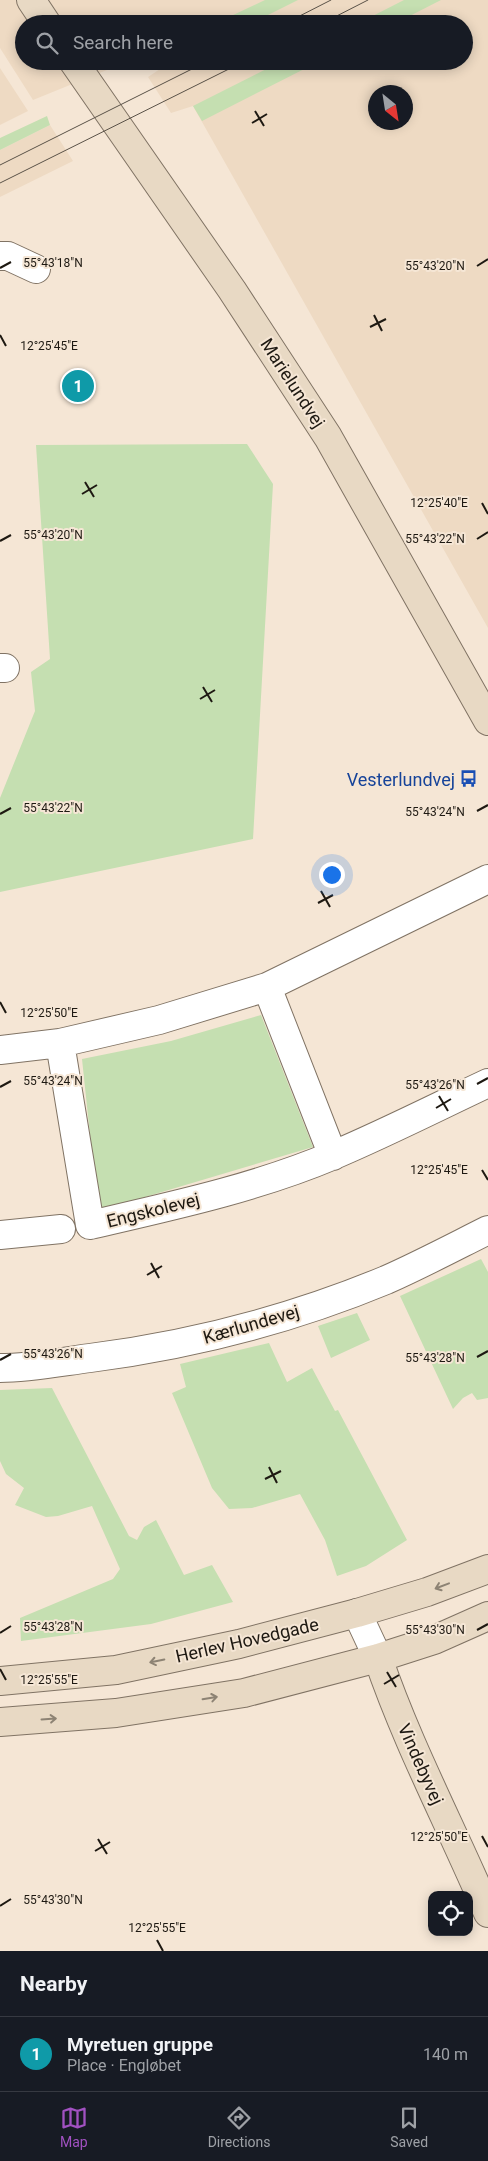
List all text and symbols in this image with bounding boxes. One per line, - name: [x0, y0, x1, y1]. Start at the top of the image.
- search box: [15, 15, 473, 70]
- icon: search: [33, 29, 61, 57]
- text: Search here: [73, 31, 173, 54]
- north arrow: [368, 85, 413, 130]
- text: 55°43'18"N: [23, 256, 83, 270]
- text: 55°43'20"N: [405, 259, 465, 273]
- street label: Marielundvej: [256, 334, 330, 432]
- text: 12°25'45"E: [20, 339, 78, 353]
- pin: 1: [62, 367, 94, 405]
- text: 12°25'40"E: [410, 496, 468, 510]
- text: 55°43'20"N: [23, 528, 83, 542]
- text: 55°43'22"N: [405, 532, 465, 546]
- place label: Vesterlundvej: [347, 769, 455, 790]
- bus stop icon: Vesterlundvej: [459, 769, 479, 789]
- text: 55°43'22"N: [23, 801, 83, 815]
- text: 55°43'24"N: [405, 805, 465, 819]
- your location: [319, 862, 345, 888]
- text: 12°25'50"E: [20, 1006, 78, 1020]
- text: 55°43'24"N: [23, 1074, 83, 1088]
- text: 55°43'26"N: [405, 1078, 465, 1092]
- text: 12°25'45"E: [410, 1163, 468, 1177]
- street label: Engskolevej: [104, 1188, 202, 1232]
- street label: Kærlundevej: [201, 1300, 301, 1348]
- text: 55°43'26"N: [23, 1347, 83, 1361]
- text: 55°43'28"N: [405, 1351, 465, 1365]
- one-way arrow: [435, 1582, 451, 1591]
- street label: Herlev Hovedgade: [173, 1613, 321, 1667]
- text: 55°43'28"N: [23, 1620, 83, 1634]
- text: 55°43'30"N: [405, 1623, 465, 1637]
- one-way arrow: [149, 1657, 165, 1666]
- text: 12°25'55"E: [20, 1673, 78, 1687]
- one-way arrow: [201, 1693, 217, 1703]
- one-way arrow: [40, 1714, 56, 1723]
- street label: Vindebyvej: [394, 1720, 448, 1808]
- text: 12°25'50"E: [410, 1830, 468, 1844]
- map controls: [428, 1891, 473, 1936]
- button: locate: [428, 1891, 473, 1936]
- text: 55°43'30"N: [23, 1893, 83, 1907]
- text: 12°25'55"E: [128, 1921, 186, 1935]
- text: Nearby: [20, 1972, 87, 1996]
- text: Myretuen gruppe: [67, 2033, 213, 2056]
- text: 1: [31, 2045, 41, 2064]
- text: 140 m: [423, 2045, 468, 2064]
- text: Place · Engløbet: [67, 2056, 181, 2075]
- tab: Map: [60, 2104, 88, 2150]
- tab: Directions: [208, 2104, 271, 2150]
- tab: Saved: [390, 2104, 428, 2150]

